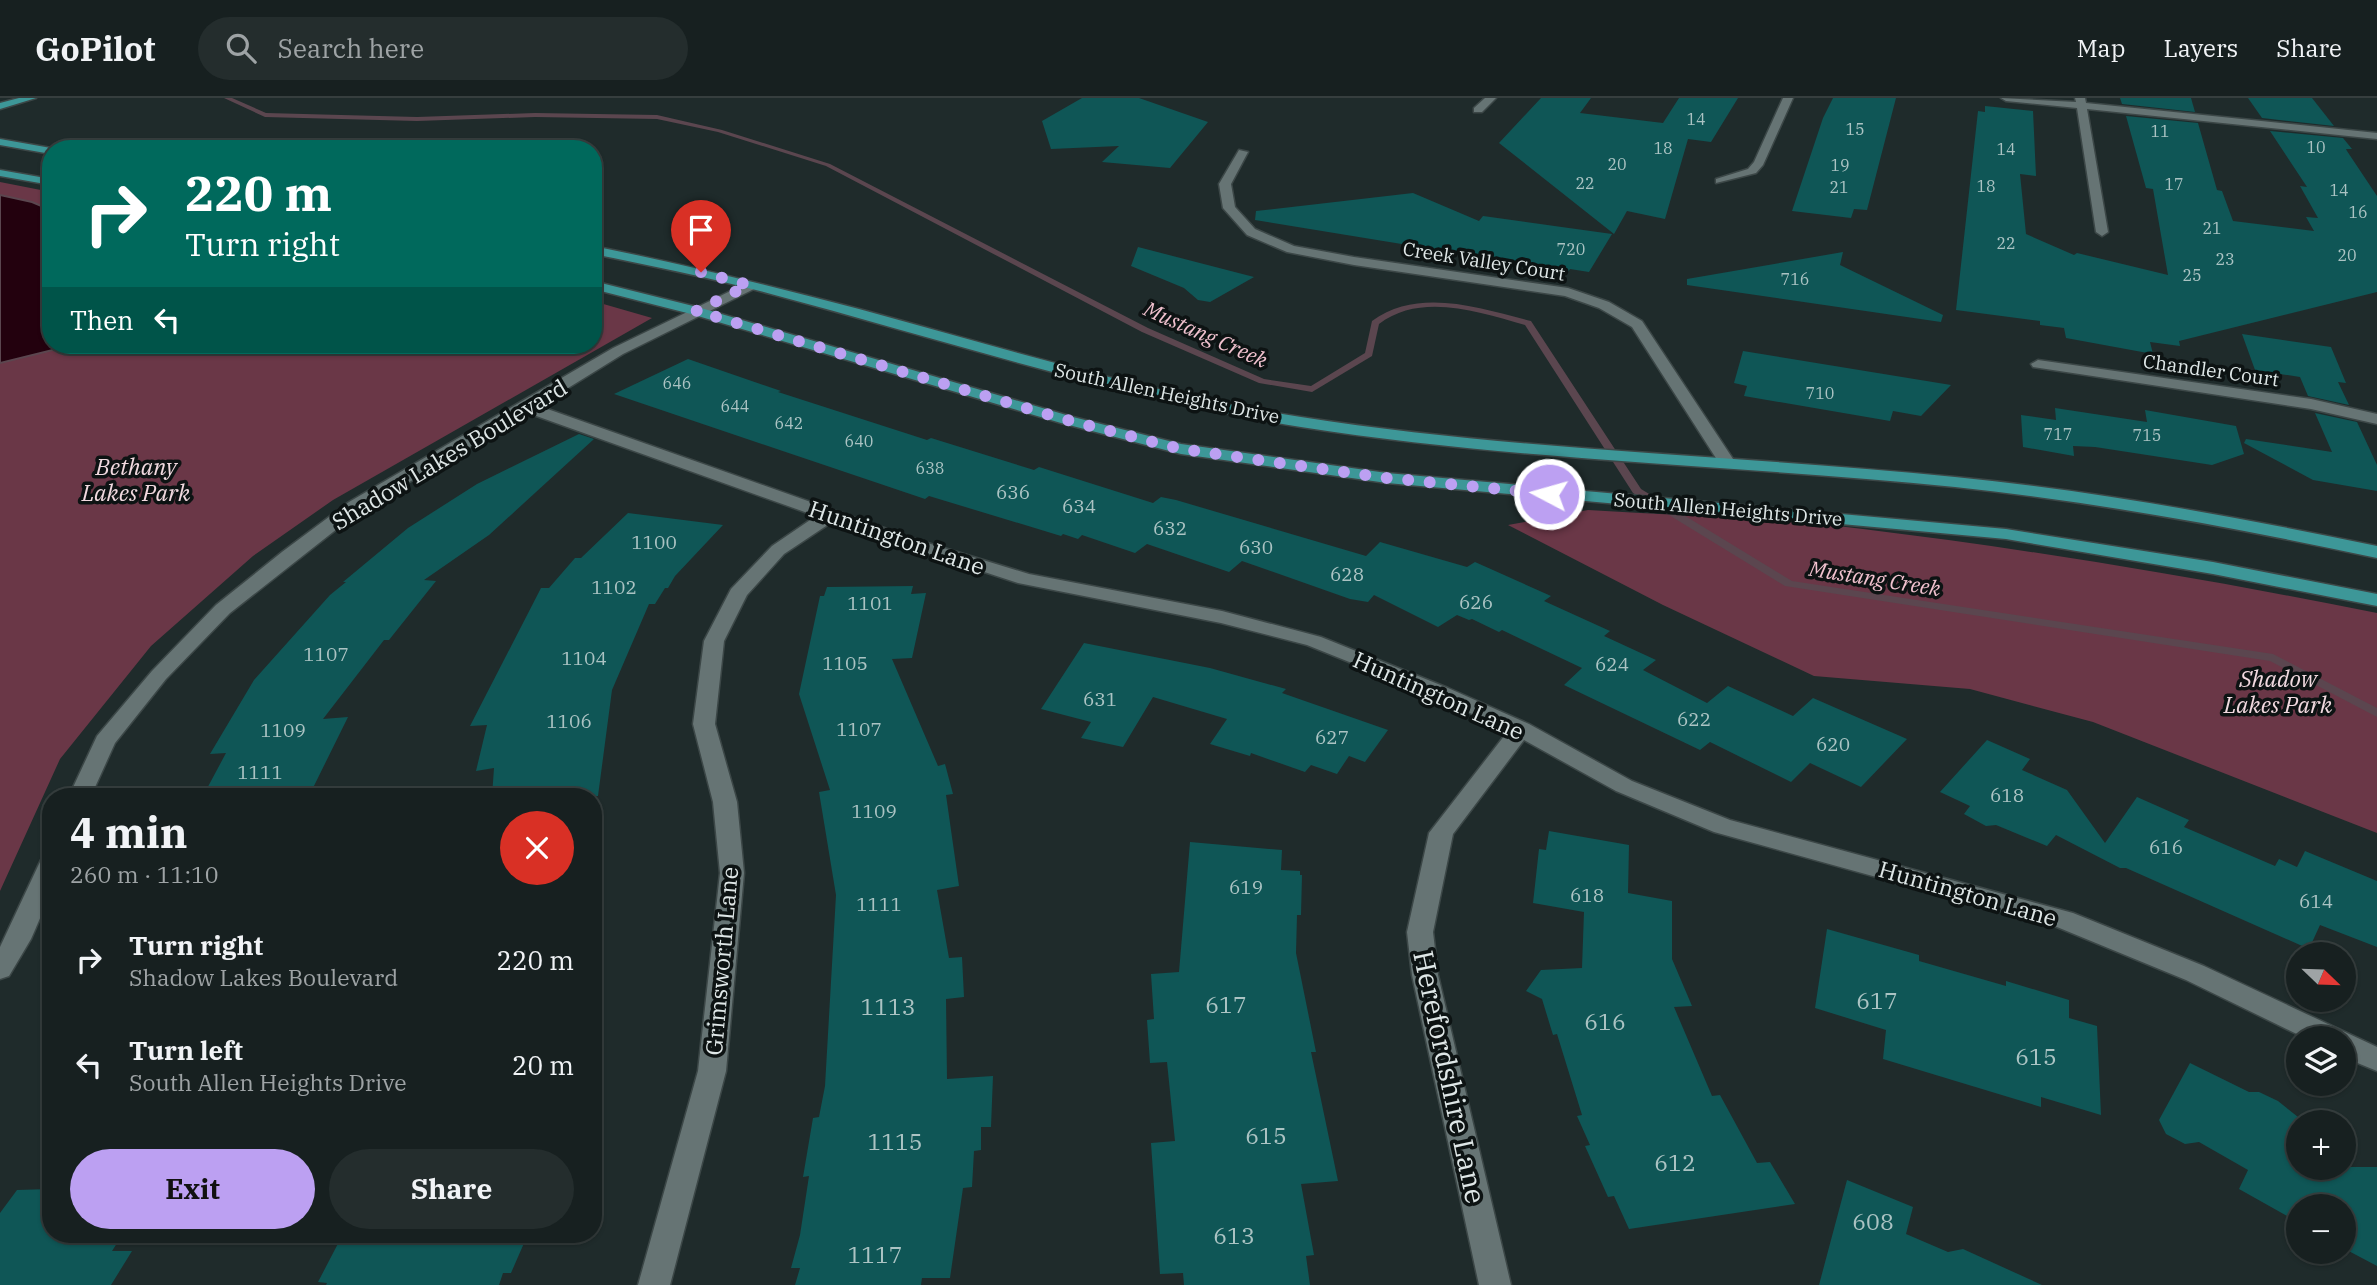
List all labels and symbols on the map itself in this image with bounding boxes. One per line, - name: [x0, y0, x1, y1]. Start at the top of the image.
- house number: 14: [1686, 109, 1706, 129]
- house number: 15: [1845, 119, 1865, 139]
- house number: 11: [2150, 121, 2170, 141]
- house number: 10: [2306, 137, 2326, 157]
- house number: 18: [1653, 138, 1673, 158]
- house number: 14: [1996, 139, 2016, 159]
- house number: 20: [1607, 154, 1627, 174]
- house number: 19: [1830, 155, 1850, 175]
- house number: 22: [1575, 173, 1595, 193]
- house number: 17: [2164, 174, 2184, 194]
- house number: 18: [1976, 176, 1996, 196]
- house number: 21: [1829, 177, 1849, 197]
- house number: 14: [2329, 180, 2349, 200]
- pin: [671, 200, 731, 272]
- house number: 16: [2348, 202, 2368, 222]
- house number: 21: [2202, 218, 2222, 238]
- house number: 22: [1996, 233, 2016, 253]
- street label: Creek Valley Court: [1401, 236, 1567, 286]
- house number: 720: [1557, 239, 1585, 259]
- house number: 20: [2337, 245, 2357, 265]
- house number: 23: [2215, 249, 2235, 269]
- house number: 25: [2182, 265, 2202, 285]
- house number: 716: [1781, 269, 1809, 289]
- water label: Mustang Creek: [1139, 294, 1273, 374]
- street label: Chandler Court: [2142, 349, 2281, 391]
- street label: South Allen Heights Drive: [1052, 357, 1282, 429]
- street label: Shadow Lakes Boulevard: [326, 372, 572, 536]
- house number: 646: [663, 373, 691, 393]
- house number: 710: [1806, 383, 1834, 403]
- house number: 644: [721, 396, 749, 416]
- house number: 642: [775, 413, 803, 433]
- house number: 717: [2044, 424, 2072, 444]
- house number: 715: [2133, 425, 2161, 445]
- house number: 640: [845, 431, 873, 451]
- park label: Bethany Lakes Park: [81, 451, 191, 507]
- position arrow: [1512, 457, 1586, 531]
- house number: 638: [916, 458, 944, 478]
- house number: 636: [996, 480, 1030, 504]
- street label: South Allen Heights Drive: [1613, 487, 1843, 531]
- street label: Huntington Lane: [805, 493, 989, 581]
- house number: 634: [1062, 494, 1096, 518]
- house number: 632: [1153, 516, 1187, 540]
- house number: 1100: [631, 530, 677, 554]
- house number: 630: [1239, 535, 1273, 559]
- water label: Mustang Creek: [1806, 554, 1943, 602]
- house number: 628: [1330, 562, 1364, 586]
- house number: 1102: [591, 575, 637, 599]
- house number: 626: [1459, 590, 1493, 614]
- house number: 1101: [847, 591, 893, 615]
- house number: 1107: [303, 642, 349, 666]
- street label: Huntington Lane: [1349, 644, 1529, 746]
- house number: 1104: [561, 646, 607, 670]
- house number: 1105: [822, 651, 868, 675]
- house number: 624: [1595, 652, 1629, 676]
- park label: Shadow Lakes Park: [2223, 663, 2333, 719]
- house number: 631: [1083, 687, 1117, 711]
- house number: 622: [1677, 707, 1711, 731]
- house number: 1106: [546, 709, 592, 733]
- house number: 1107: [836, 717, 882, 741]
- house number: 1109: [260, 718, 306, 742]
- house number: 627: [1315, 725, 1349, 749]
- house number: 620: [1816, 732, 1850, 756]
- house number: 1111: [237, 760, 283, 784]
- house number: 618: [1990, 783, 2024, 807]
- house number: 1109: [851, 799, 897, 823]
- house number: 616: [2149, 835, 2183, 859]
- street label: Huntington Lane: [1875, 853, 2061, 933]
- street label: Grimsworth Lane: [698, 865, 744, 1057]
- house number: 619: [1229, 875, 1263, 899]
- house number: 618: [1570, 883, 1604, 907]
- house number: 614: [2299, 889, 2333, 913]
- house number: 1111: [856, 892, 902, 916]
- north arrow: [2286, 942, 2356, 1012]
- street label: Herefordshire Lane: [1405, 947, 1495, 1207]
- house number: 617: [1856, 985, 1898, 1015]
- house number: 617: [1205, 989, 1247, 1019]
- house number: 1113: [860, 991, 916, 1021]
- house number: 616: [1584, 1006, 1626, 1036]
- house number: 615: [2015, 1041, 2057, 1071]
- house number: 615: [1245, 1120, 1287, 1150]
- house number: 1115: [867, 1126, 923, 1156]
- house number: 612: [1654, 1147, 1696, 1177]
- house number: 608: [1852, 1206, 1894, 1236]
- house number: 613: [1213, 1220, 1255, 1250]
- house number: 1117: [847, 1239, 903, 1269]

